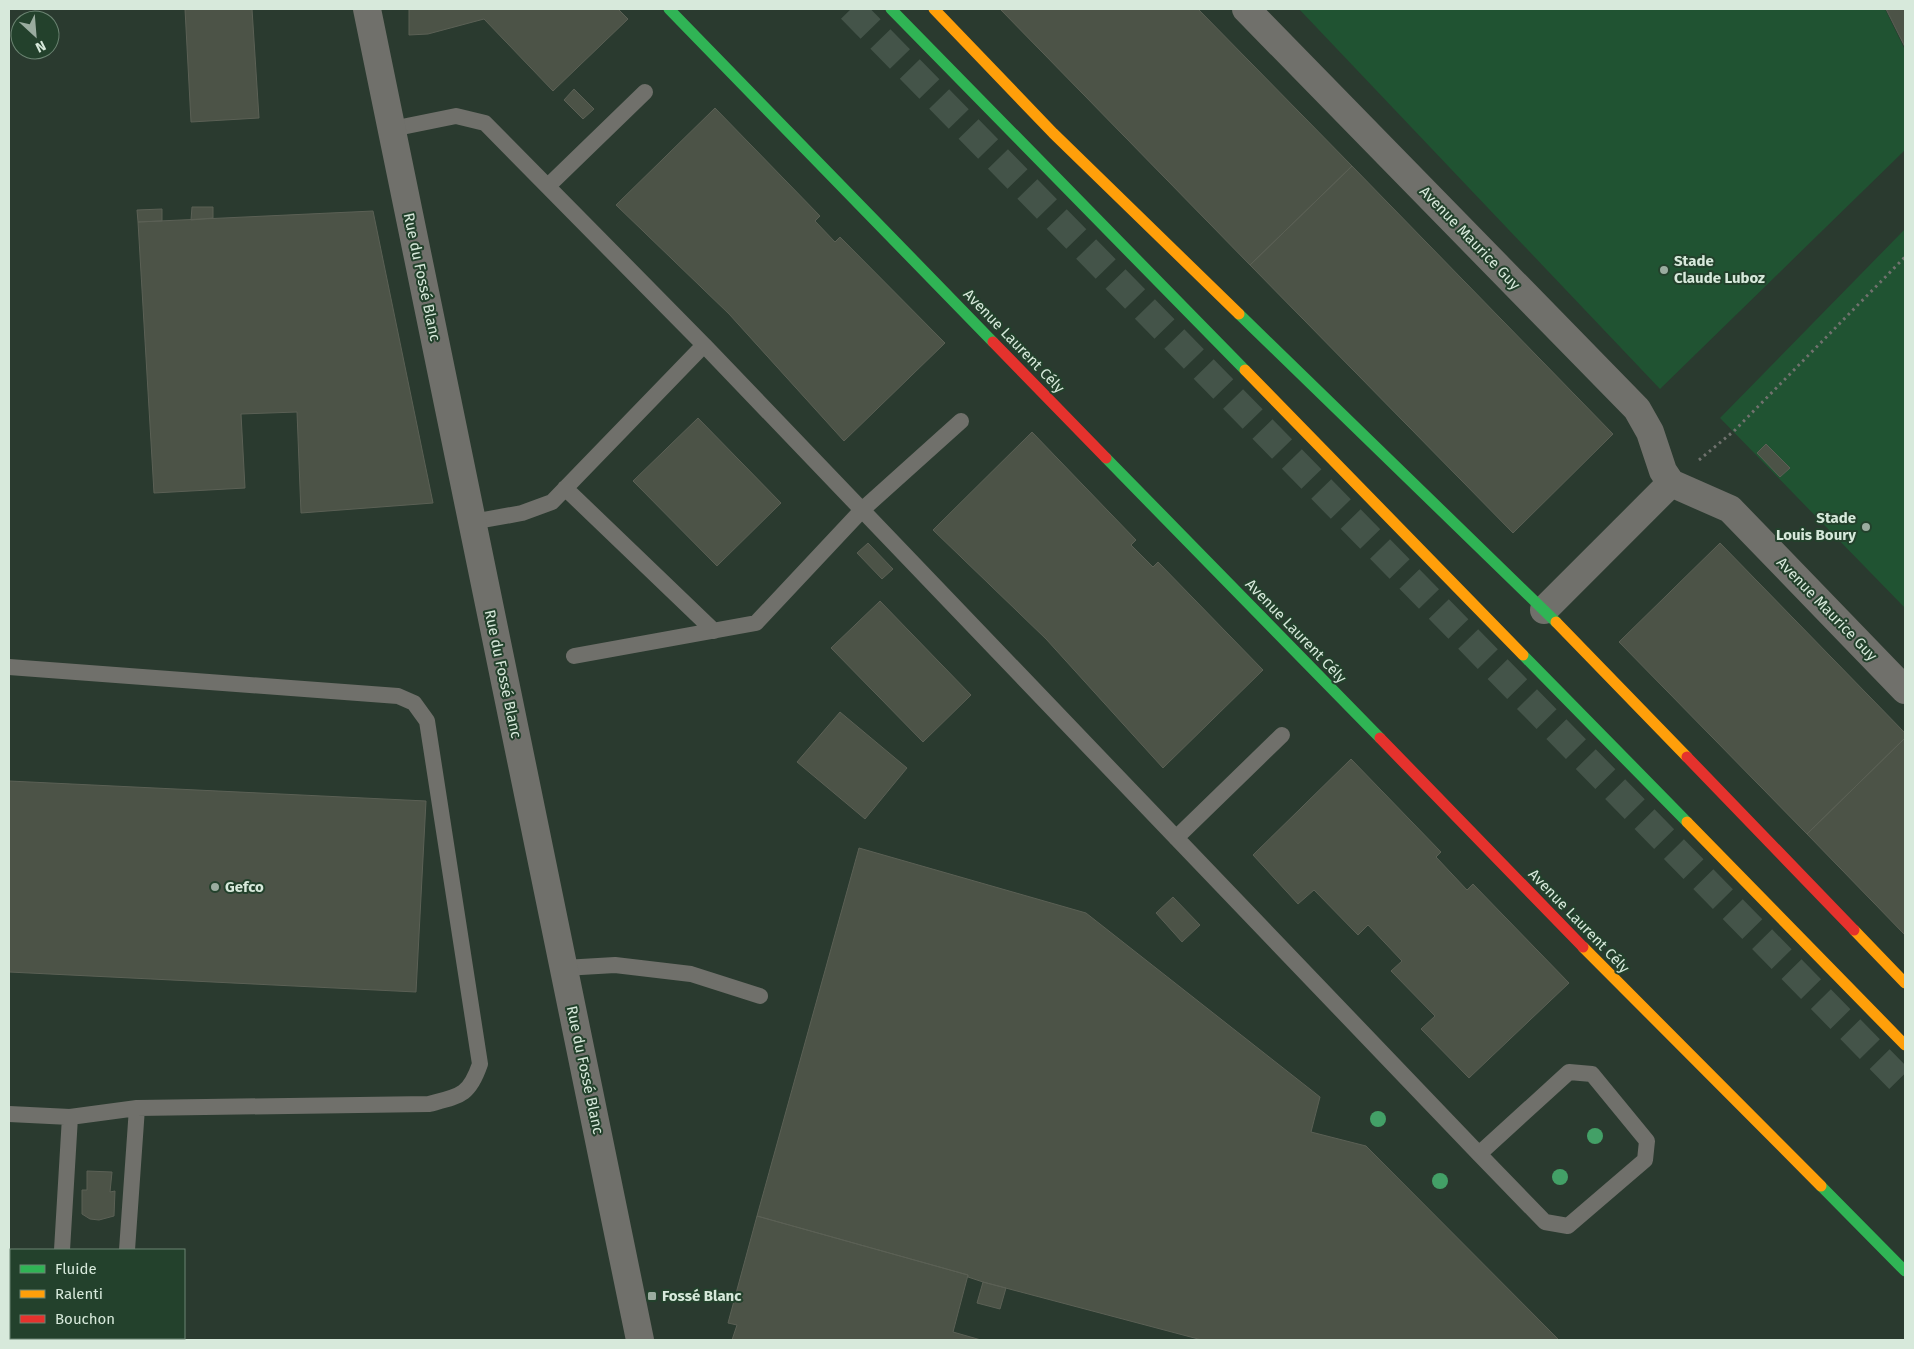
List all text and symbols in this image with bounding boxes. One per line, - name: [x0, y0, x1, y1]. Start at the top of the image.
- north arrow: [10, 10, 60, 60]
- text: N: [33, 37, 48, 56]
- street label: Avenue Maurice Guy: [1416, 182, 1524, 294]
- street label: Rue du Fossé Blanc: [400, 211, 444, 343]
- place label: Stade Claude Luboz: [1674, 252, 1765, 287]
- marker: Stade Claude Luboz: [1658, 264, 1670, 276]
- street label: Avenue Laurent Cély: [960, 285, 1069, 397]
- place label: Stade Louis Boury: [1776, 509, 1856, 544]
- marker: Stade Louis Boury: [1860, 521, 1872, 533]
- street label: Avenue Maurice Guy: [1773, 553, 1881, 665]
- street label: Avenue Laurent Cély: [1242, 575, 1351, 687]
- street label: Rue du Fossé Blanc: [481, 608, 525, 740]
- street label: Avenue Laurent Cély: [1525, 865, 1634, 977]
- place label: Gefco: [225, 878, 264, 896]
- marker: Gefco: [209, 881, 221, 893]
- street label: Rue du Fossé Blanc: [563, 1004, 607, 1136]
- legend: [10, 1249, 185, 1339]
- text: Fluide: [55, 1260, 97, 1278]
- text: Ralenti: [55, 1285, 103, 1303]
- place label: Fossé Blanc: [662, 1287, 742, 1305]
- marker: Fossé Blanc: [646, 1290, 658, 1302]
- text: Bouchon: [55, 1310, 115, 1328]

